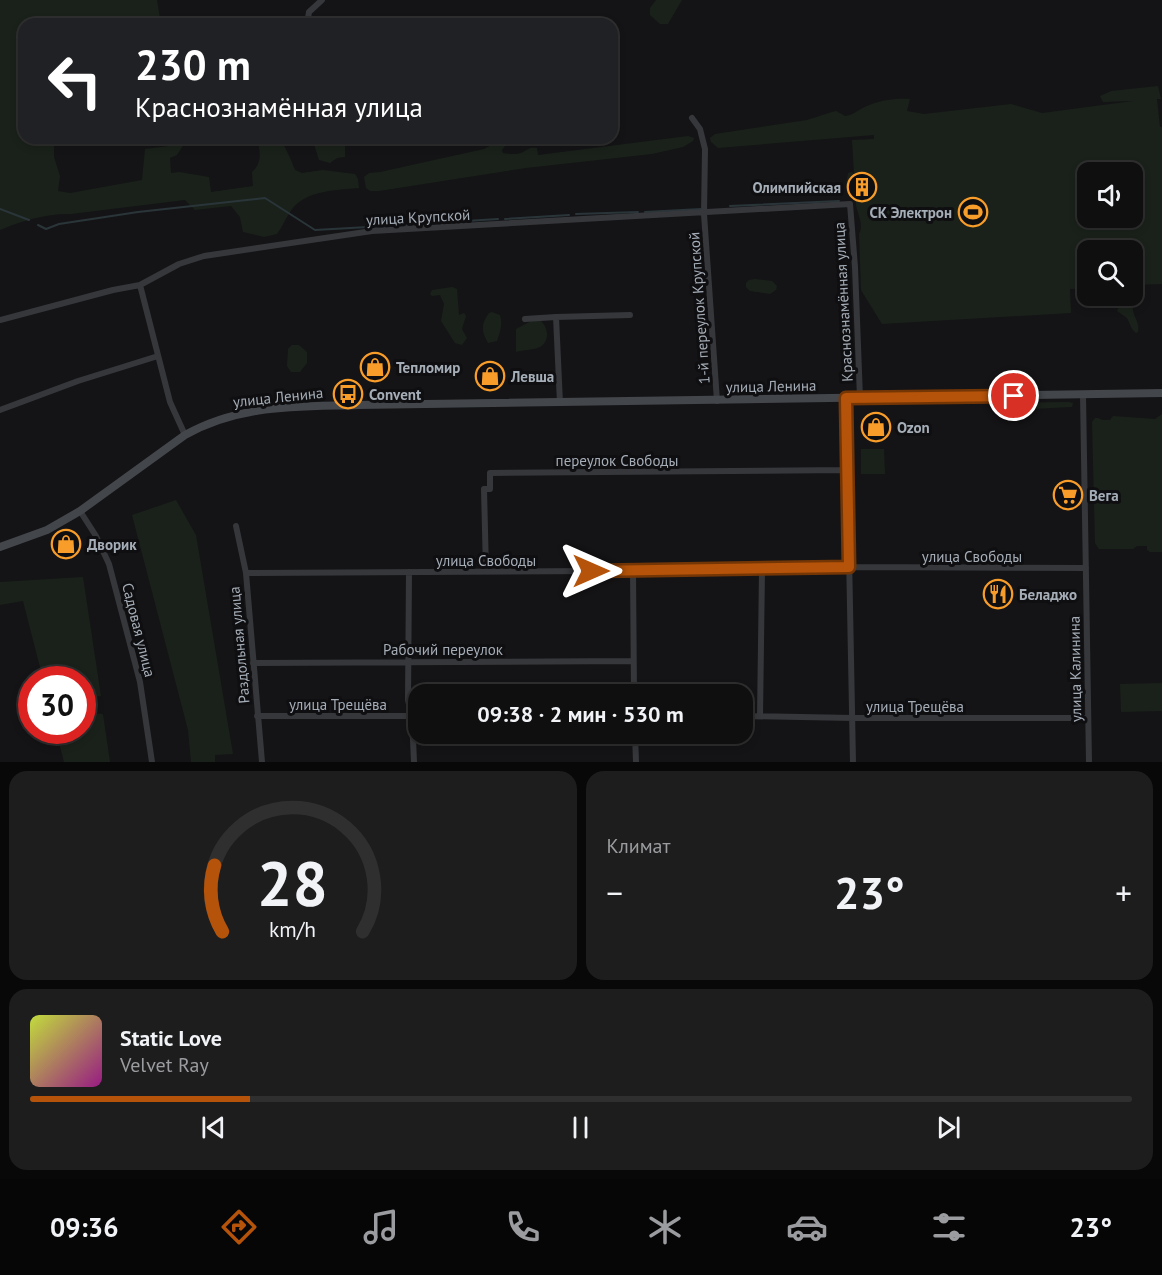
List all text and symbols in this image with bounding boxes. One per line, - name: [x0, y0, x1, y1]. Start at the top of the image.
- text: 230 m: [135, 37, 251, 92]
- icon: left: [36, 42, 114, 120]
- text: Краснознамённая улица: [135, 90, 423, 124]
- map controls: [1077, 162, 1143, 306]
- button: sound: [1077, 162, 1143, 228]
- building icon: Олимпийская: [846, 171, 878, 203]
- place label: Олимпийская: [752, 178, 841, 197]
- sports icon: СК Электрон: [957, 196, 989, 228]
- place label: СК Электрон: [869, 203, 952, 222]
- street label: улица Крупской: [365, 205, 471, 229]
- street label: Краснознамённая улица: [829, 222, 857, 382]
- street label: 1-й переулок Крупской: [684, 231, 714, 385]
- button: search: [1077, 240, 1143, 306]
- shop icon: Тепломир: [359, 351, 391, 383]
- place label: Тепломир: [396, 358, 460, 377]
- shop icon: Левша: [474, 360, 506, 392]
- place label: Левша: [510, 367, 554, 386]
- pin: [988, 370, 1039, 421]
- street label: улица Ленина: [725, 376, 817, 396]
- bus stop icon: Convent: [332, 378, 364, 410]
- icon: arrive: [997, 379, 1030, 412]
- street label: улица Ленина: [232, 383, 324, 411]
- place label: Convent: [369, 385, 422, 404]
- shop icon: Ozon: [860, 411, 892, 443]
- place label: Ozon: [897, 418, 930, 437]
- street label: переулок Свободы: [556, 451, 678, 470]
- supermarket icon: Вега: [1052, 479, 1084, 511]
- place label: Вега: [1089, 486, 1119, 505]
- shop icon: Дворик: [50, 528, 82, 560]
- place label: Дворик: [87, 535, 137, 554]
- position arrow: [559, 539, 623, 603]
- street label: улица Свободы: [922, 547, 1022, 566]
- street label: улица Свободы: [436, 551, 536, 570]
- restaurant icon: Беладжо: [982, 578, 1014, 610]
- street label: Садовая улица: [118, 581, 160, 679]
- place label: Беладжо: [1019, 585, 1077, 604]
- street label: Раздольная улица: [224, 586, 254, 704]
- street label: улица Калинина: [1065, 616, 1085, 722]
- street label: Рабочий переулок: [383, 640, 504, 659]
- speed limit sign: 30: [18, 666, 96, 744]
- street label: улица Трещёва: [289, 695, 387, 714]
- street label: улица Трещёва: [866, 697, 964, 716]
- text: 09:38 · 2 мин · 530 m: [477, 700, 684, 728]
- text: Климат: [607, 833, 670, 859]
- text: 28: [257, 842, 328, 923]
- text: 23°: [834, 863, 905, 921]
- text: −: [607, 871, 623, 914]
- text: +: [1115, 871, 1132, 914]
- text: km/h: [269, 916, 316, 944]
- text: Static Love: [120, 1024, 222, 1052]
- text: Velvet Ray: [120, 1052, 209, 1078]
- icon: previous: [197, 1111, 230, 1144]
- icon: pause: [564, 1111, 597, 1144]
- icon: next: [932, 1111, 965, 1144]
- icon: directions: [218, 1206, 260, 1248]
- icon: music: [360, 1206, 402, 1248]
- icon: phone: [502, 1206, 544, 1248]
- icon: climate: [644, 1206, 686, 1248]
- icon: car: [786, 1206, 828, 1248]
- icon: filters: [928, 1206, 970, 1248]
- text: 09:36: [50, 1210, 118, 1244]
- text: 23°: [1070, 1210, 1112, 1244]

